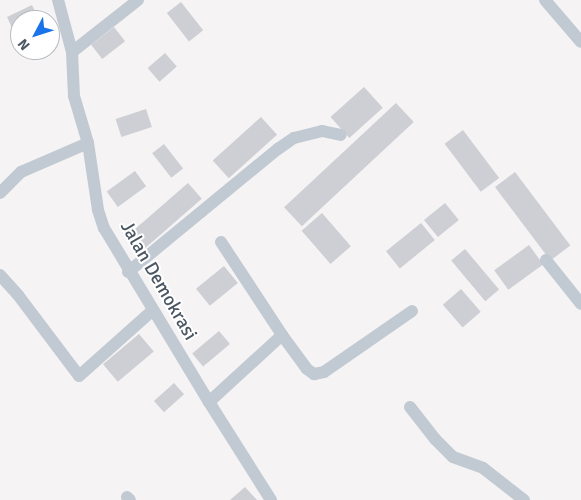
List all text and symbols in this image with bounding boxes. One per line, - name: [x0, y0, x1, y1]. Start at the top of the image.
- north arrow: [10, 10, 60, 60]
- text: N: [14, 35, 34, 54]
- street label: Jalan Demokrasi: [115, 217, 201, 345]

